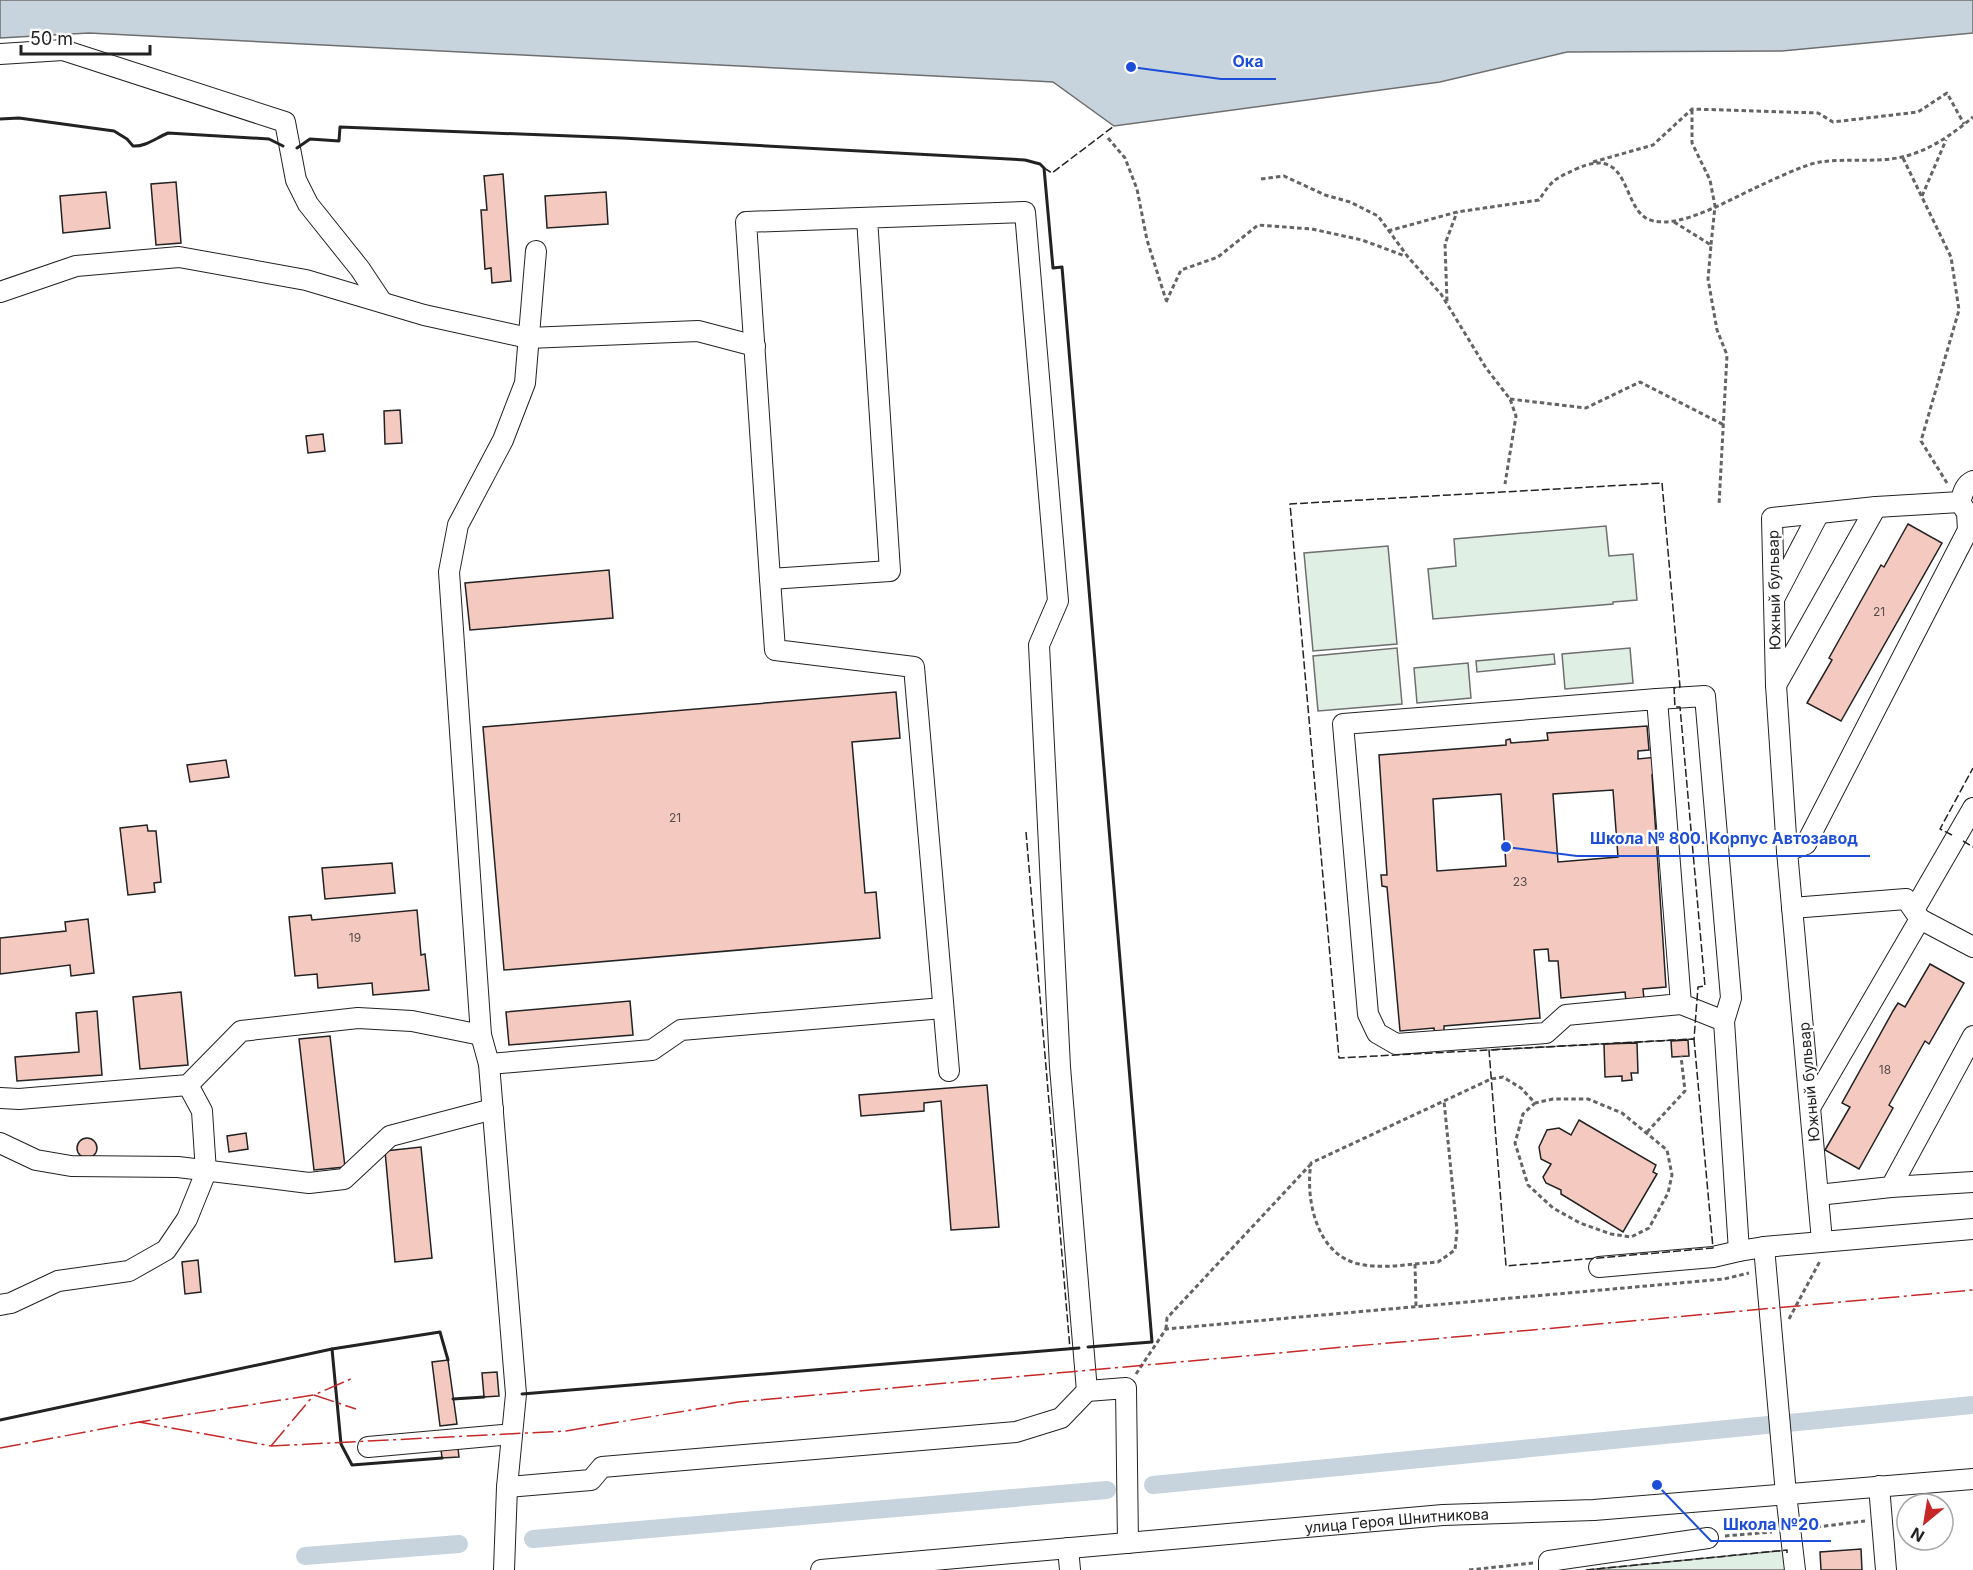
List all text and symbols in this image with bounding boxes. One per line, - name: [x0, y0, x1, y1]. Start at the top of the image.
- scale bar: [21, 18, 150, 56]
- text: 50 m: [30, 28, 73, 49]
- callout: Ока: [1221, 45, 1276, 79]
- text: Ока: [1233, 51, 1263, 71]
- street label: Южный бульвар: [1763, 530, 1785, 650]
- house number: 21: [1873, 604, 1885, 619]
- house number: 21: [669, 810, 681, 825]
- callout: Школа № 800. Корпус Автозавод: [1577, 822, 1870, 856]
- text: Школа № 800. Корпус Автозавод: [1590, 828, 1858, 848]
- house number: 23: [1513, 874, 1527, 889]
- house number: 19: [349, 930, 361, 945]
- street label: Южный бульвар: [1794, 1021, 1824, 1143]
- house number: 18: [1879, 1062, 1891, 1077]
- north arrow: [1895, 1492, 1955, 1552]
- street label: улица Героя Шнитникова: [1304, 1504, 1489, 1537]
- callout: Школа №20: [1711, 1507, 1831, 1541]
- text: Школа №20: [1723, 1514, 1819, 1534]
- text: N: [1907, 1523, 1928, 1547]

